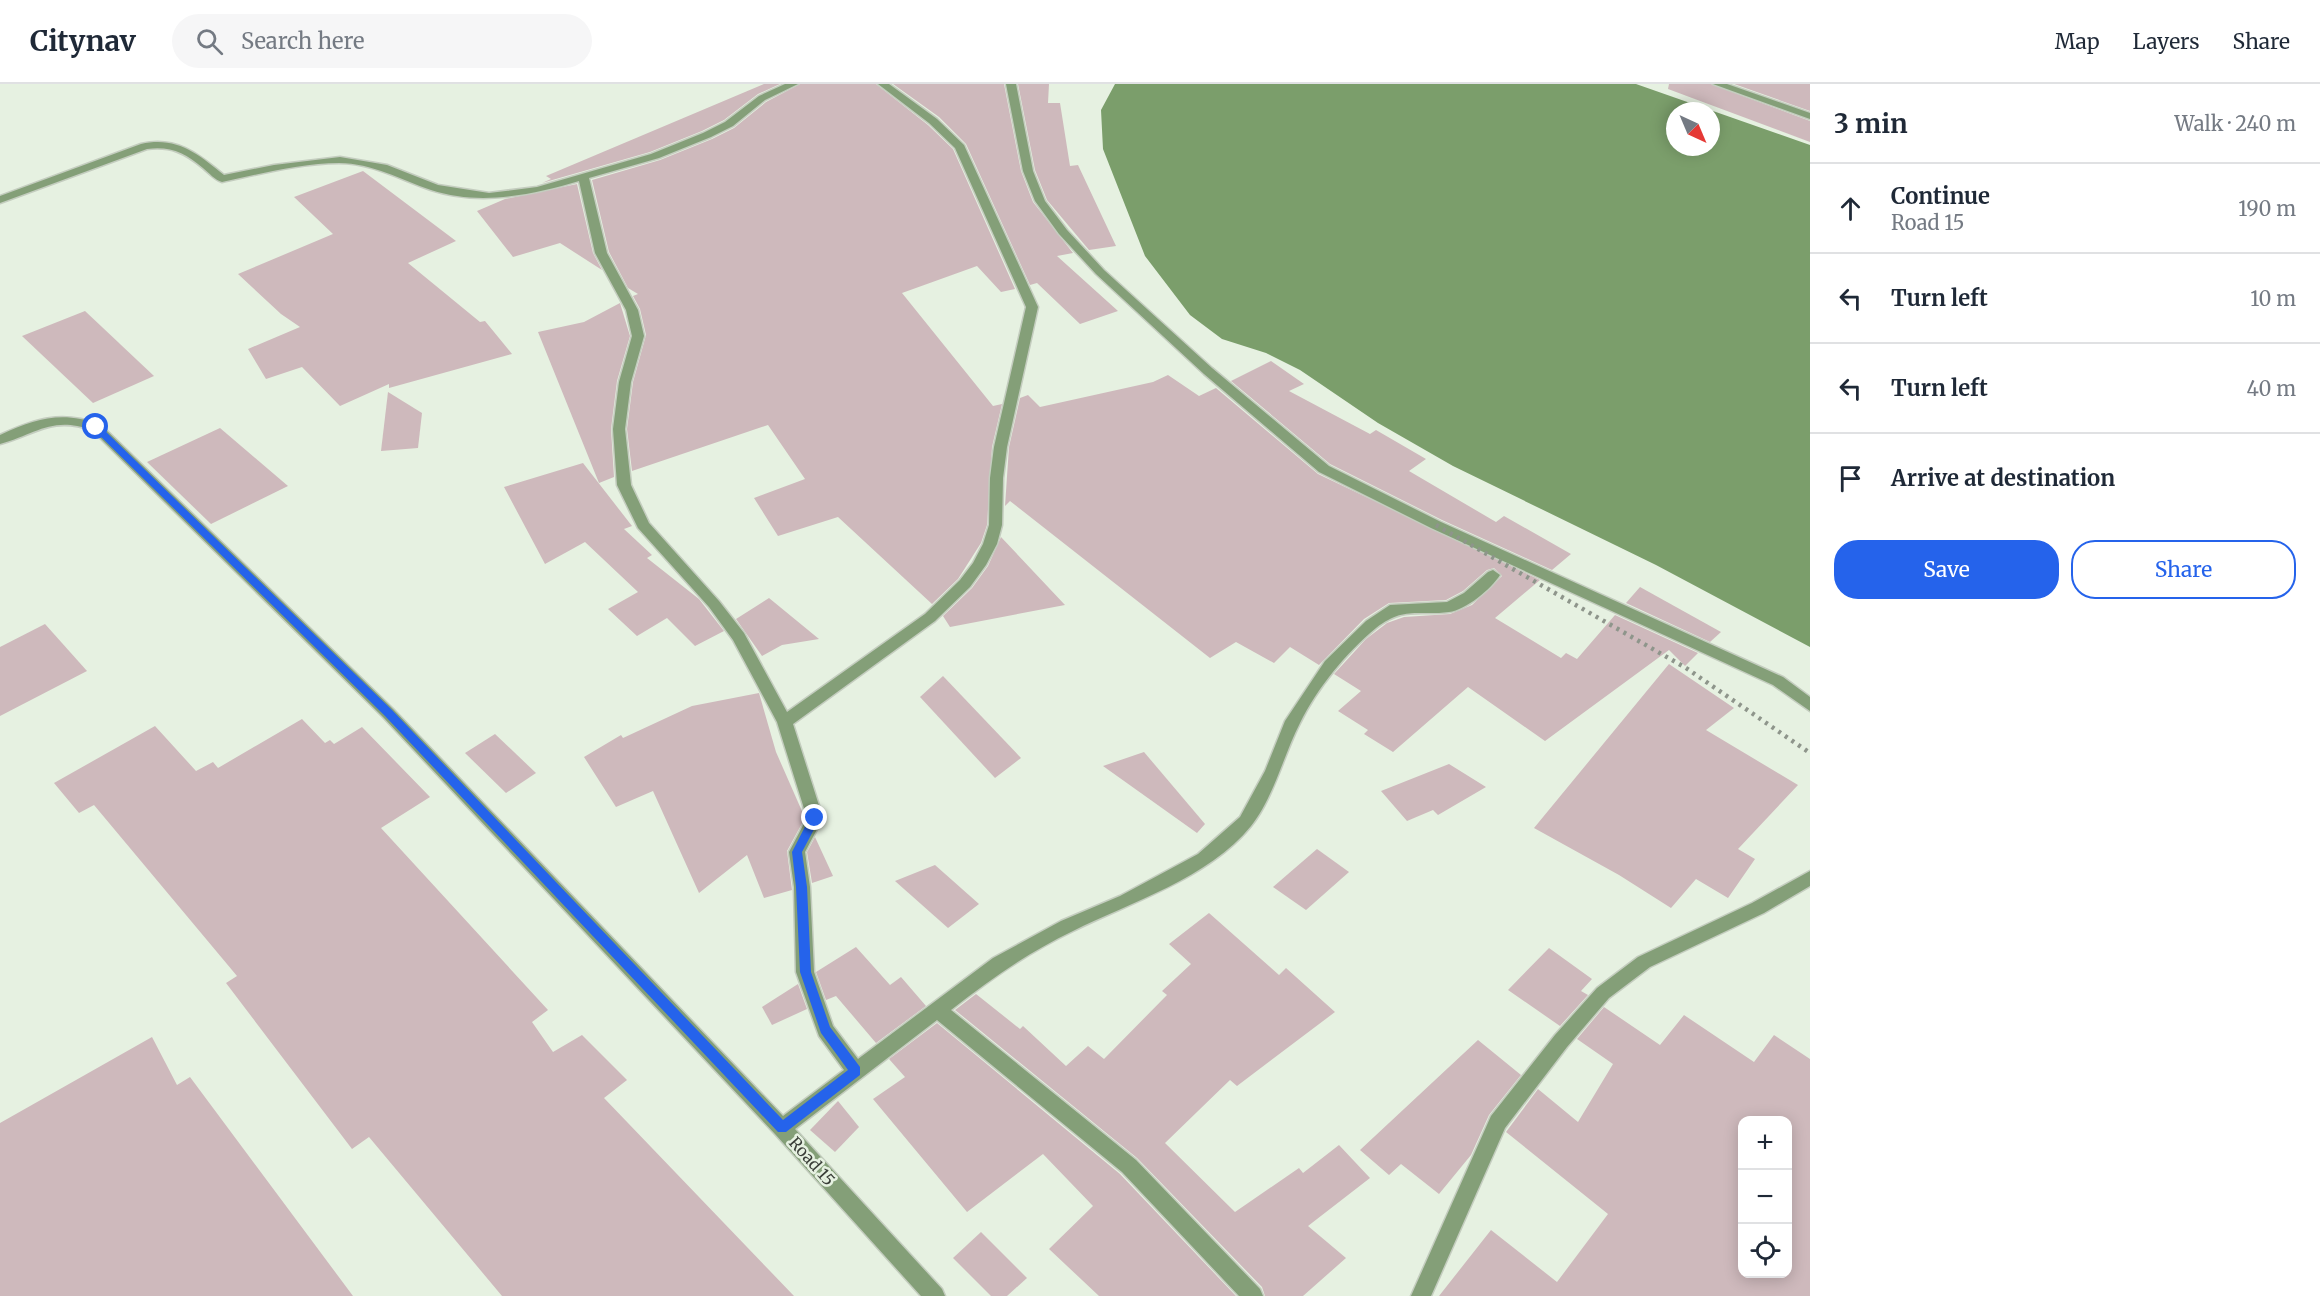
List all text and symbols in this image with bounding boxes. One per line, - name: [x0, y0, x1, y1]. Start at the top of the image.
- search box: [172, 14, 592, 68]
- text: Citynav: [30, 23, 136, 59]
- icon: search: [193, 25, 226, 58]
- text: Search here: [241, 27, 364, 55]
- text: Map: [2055, 28, 2100, 55]
- text: Layers: [2133, 28, 2200, 55]
- text: Share: [2233, 28, 2290, 55]
- north arrow: [1666, 102, 1720, 156]
- text: 3 min: [1834, 107, 1908, 140]
- text: Walk · 240 m: [2175, 111, 2296, 136]
- text: Continue: [1891, 182, 1990, 210]
- icon: ahead: [1834, 192, 1867, 225]
- text: 190 m: [2238, 196, 2296, 221]
- text: Road 15: [1891, 210, 1964, 235]
- icon: left: [1834, 282, 1867, 315]
- text: Turn left: [1891, 284, 1988, 312]
- text: 10 m: [2250, 286, 2296, 311]
- icon: left: [1834, 372, 1867, 405]
- text: Turn left: [1891, 374, 1988, 402]
- text: 40 m: [2246, 376, 2296, 401]
- route start: [82, 413, 108, 439]
- icon: arrive: [1834, 462, 1867, 495]
- text: Arrive at destination: [1891, 464, 2115, 492]
- button: Save: [1834, 540, 2059, 599]
- button: Share: [2071, 540, 2296, 599]
- route end: [801, 804, 827, 830]
- map controls: [1738, 1116, 1792, 1278]
- button: +: [1738, 1116, 1792, 1170]
- street label: Road 15: [785, 1132, 839, 1190]
- button: −: [1738, 1170, 1792, 1224]
- button: locate: [1738, 1224, 1792, 1278]

